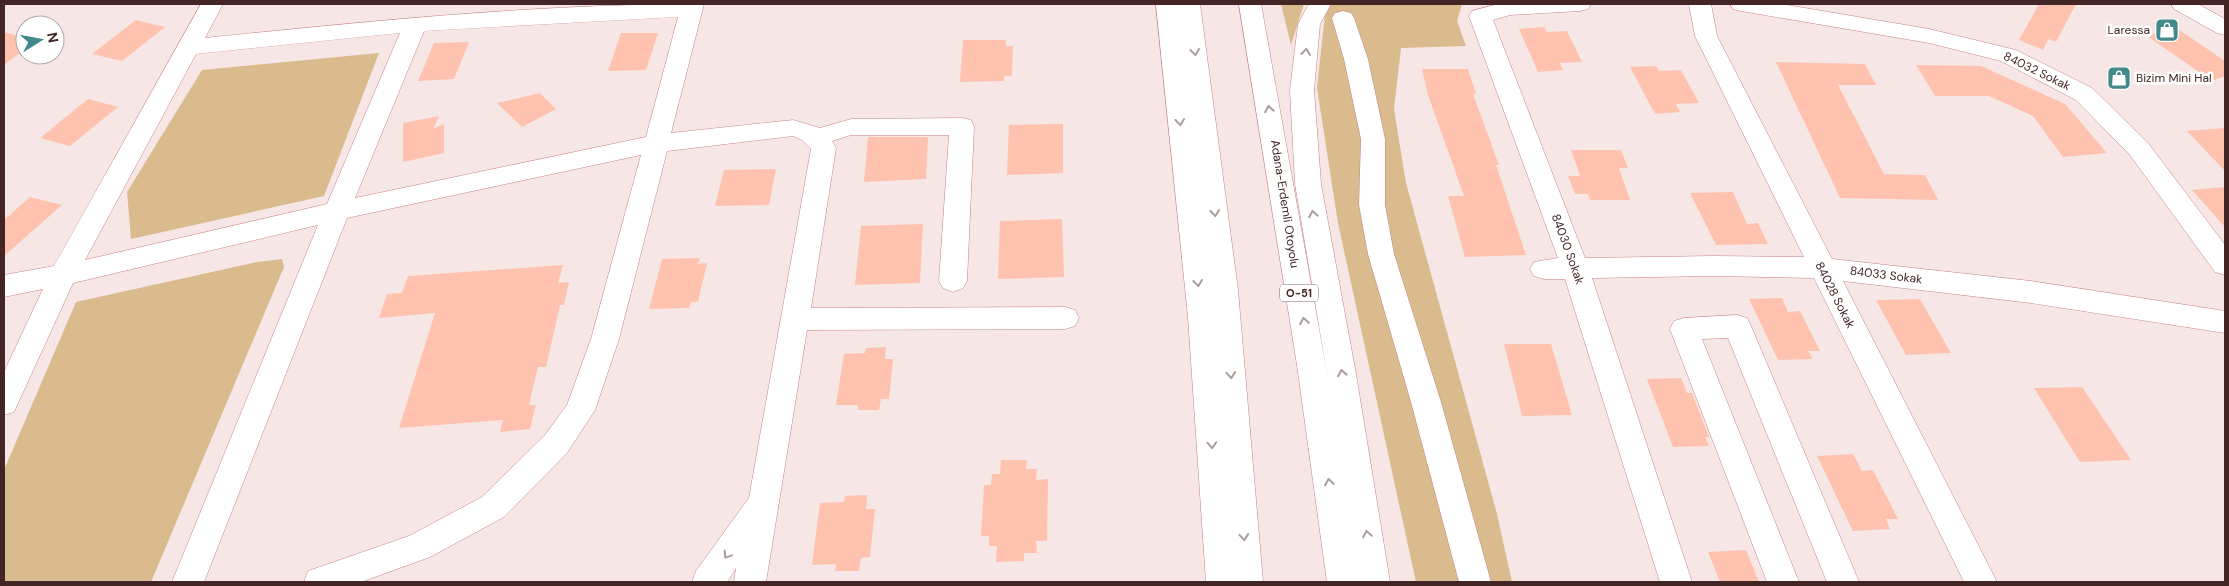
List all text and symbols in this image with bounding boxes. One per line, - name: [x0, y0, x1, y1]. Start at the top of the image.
- north arrow: [15, 15, 65, 65]
- shop icon: Laressa: [2154, 17, 2180, 43]
- place label: Laressa: [2108, 22, 2150, 38]
- text: N: [43, 31, 63, 44]
- one-way arrow: [1189, 48, 1200, 56]
- one-way arrow: [1300, 48, 1311, 56]
- street label: 84032 Sokak: [2001, 48, 2073, 94]
- shop icon: Bizim Mini Hal: [2106, 65, 2132, 91]
- place label: Bizim Mini Hal: [2136, 70, 2212, 86]
- one-way arrow: [1264, 105, 1274, 114]
- one-way arrow: [1174, 118, 1185, 126]
- street label: Adana-Erdemli Otoyolu: [1267, 139, 1303, 269]
- one-way arrow: [1309, 209, 1319, 218]
- one-way arrow: [1209, 210, 1220, 218]
- street label: 84030 Sokak: [1548, 212, 1588, 286]
- street label: 84028 Sokak: [1811, 259, 1859, 331]
- street label: 84033 Sokak: [1849, 263, 1923, 287]
- one-way arrow: [1192, 279, 1203, 287]
- road number: O-51: [1280, 284, 1318, 302]
- one-way arrow: [1299, 317, 1310, 325]
- one-way arrow: [1338, 369, 1348, 378]
- one-way arrow: [1225, 371, 1236, 379]
- one-way arrow: [1206, 441, 1217, 449]
- one-way arrow: [1325, 478, 1335, 486]
- one-way arrow: [1362, 530, 1373, 538]
- one-way arrow: [1238, 533, 1249, 541]
- one-way arrow: [724, 550, 733, 559]

